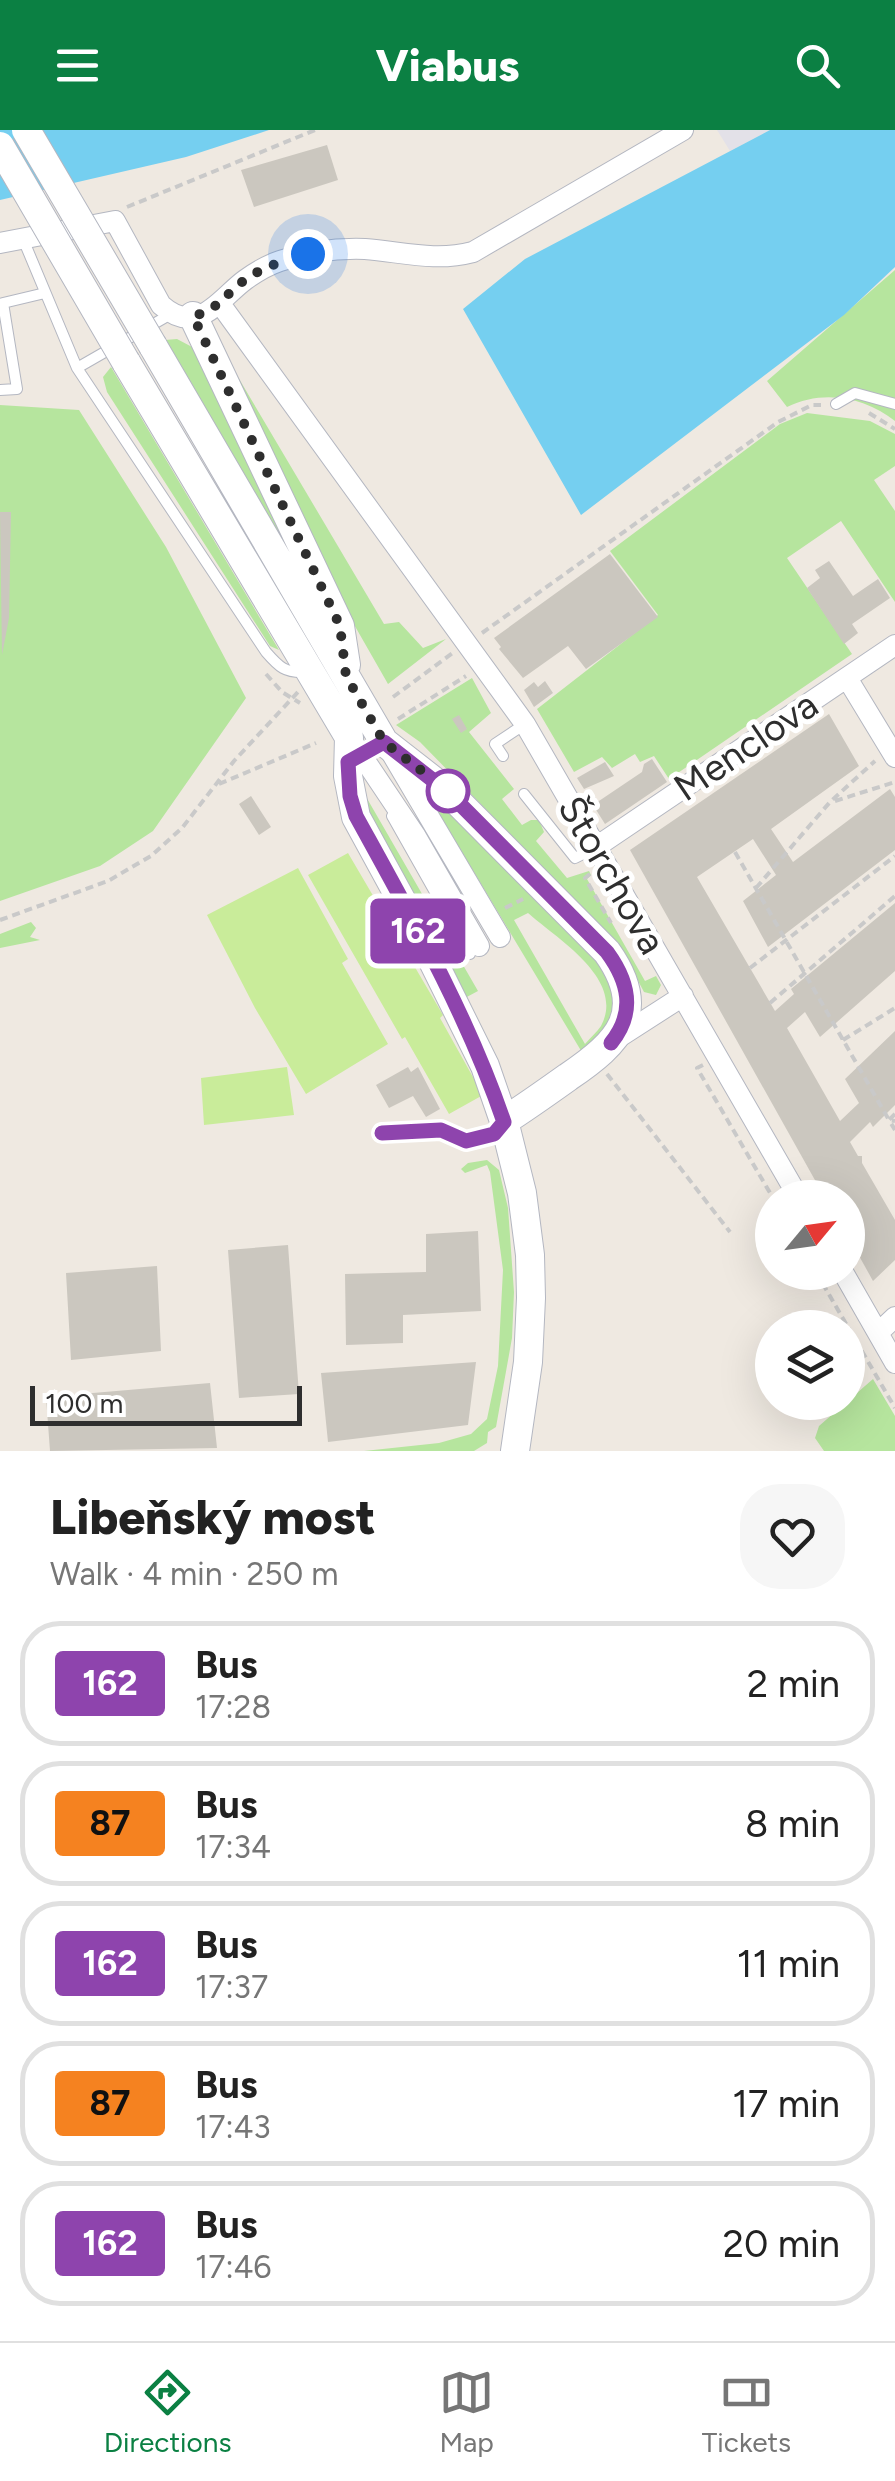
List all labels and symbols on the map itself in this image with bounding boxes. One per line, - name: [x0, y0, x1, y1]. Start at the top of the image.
- your location: [283, 229, 333, 279]
- street label: Menclova: [665, 681, 827, 811]
- unlabelled marker: [427, 770, 469, 812]
- street label: Štorchova: [548, 788, 676, 962]
- line badge: 162: [360, 898, 476, 964]
- north arrow: [755, 1180, 865, 1290]
- scale bar: [30, 1381, 302, 1426]

